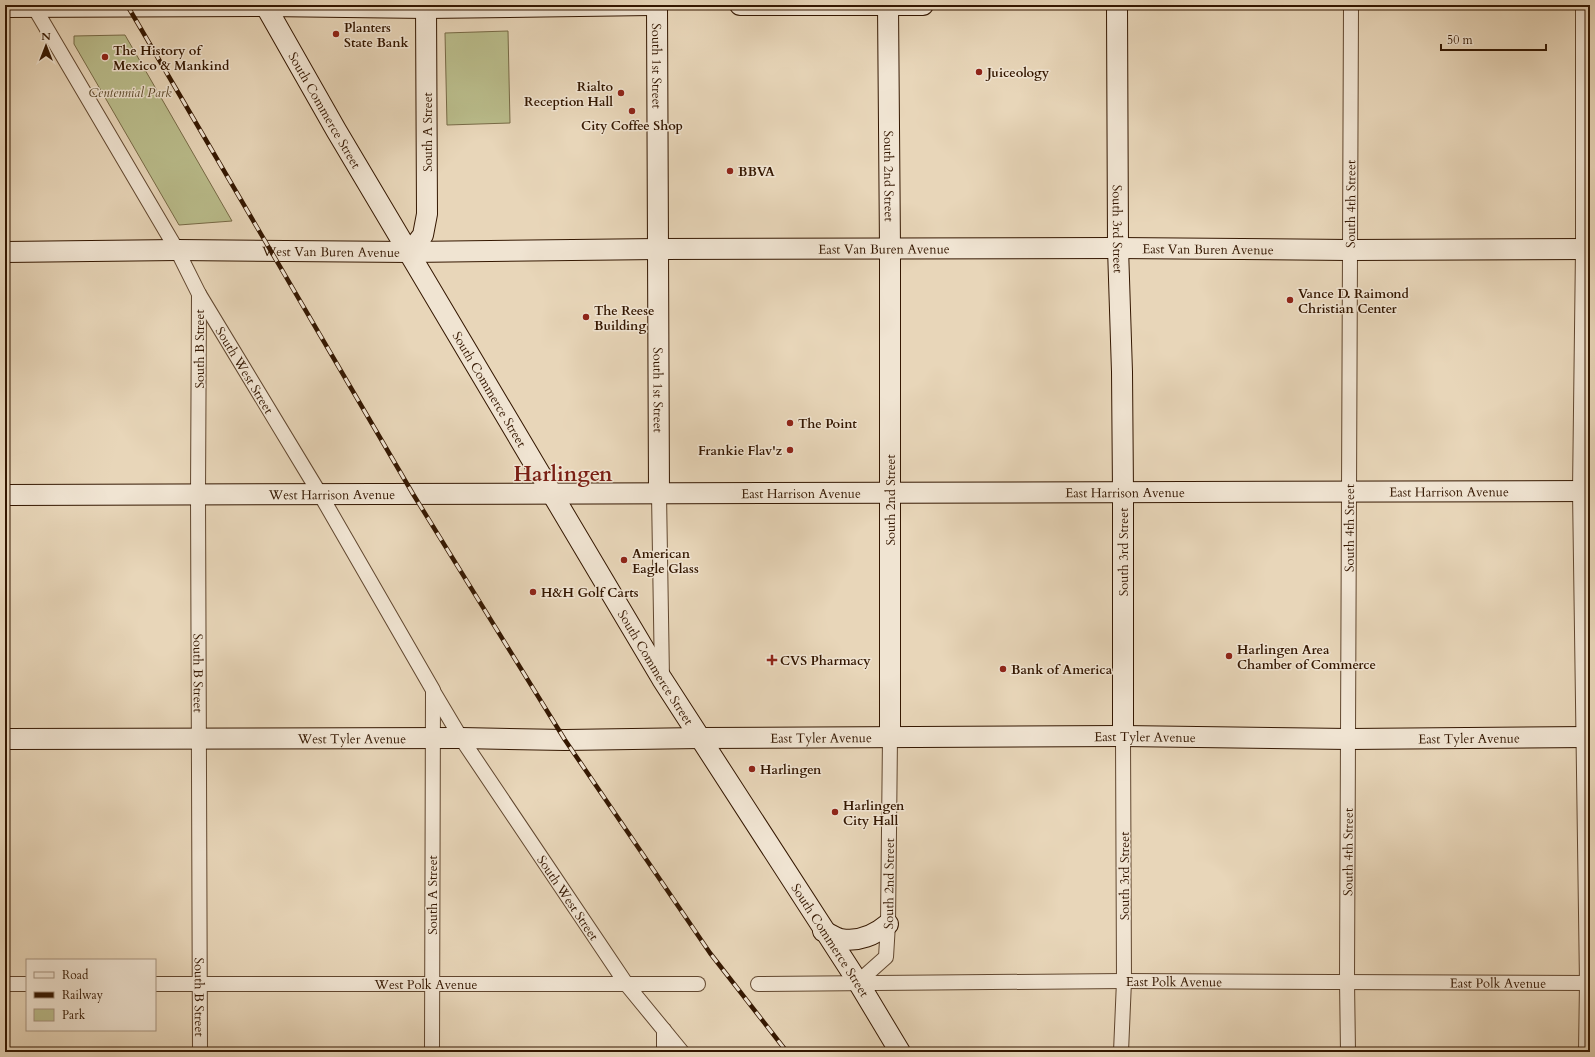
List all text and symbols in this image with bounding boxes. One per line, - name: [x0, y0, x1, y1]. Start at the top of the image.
- place label: Planters State Bank: [344, 19, 410, 52]
- street label: South 1st Street: [647, 23, 665, 109]
- north arrow: [26, 26, 66, 66]
- scale bar: [1441, 26, 1546, 52]
- text: N: [41, 29, 51, 44]
- marker: Planters State Bank: [331, 29, 341, 39]
- text: 50 m: [1447, 32, 1474, 48]
- place label: The History of Mexico & Mankind: [113, 42, 230, 75]
- street label: South Commerce Street: [284, 49, 365, 172]
- marker: The History of Mexico & Mankind: [100, 52, 110, 62]
- place label: Juiceology: [985, 64, 1050, 82]
- marker: Juiceology: [974, 67, 984, 77]
- place label: Rialto Reception Hall: [524, 78, 613, 111]
- park label: Centennial Park: [88, 84, 172, 102]
- marker: Rialto Reception Hall: [616, 88, 626, 98]
- street label: South A Street: [419, 92, 437, 172]
- marker: City Coffee Shop: [627, 106, 637, 116]
- place label: City Coffee Shop: [581, 117, 683, 135]
- street label: South 2nd Street: [879, 130, 898, 222]
- street label: South 4th Street: [1342, 160, 1360, 248]
- place label: BBVA: [738, 163, 775, 181]
- marker: BBVA: [725, 166, 735, 176]
- street label: South 3rd Street: [1108, 185, 1127, 274]
- street label: East Van Buren Avenue: [818, 240, 950, 259]
- street label: East Van Buren Avenue: [1142, 240, 1274, 259]
- street label: West Van Buren Avenue: [261, 243, 400, 262]
- place label: Vance D. Raimond Christian Center: [1298, 285, 1410, 318]
- marker: Vance D. Raimond Christian Center: [1285, 295, 1295, 305]
- place label: The Reese Building: [594, 302, 655, 335]
- street label: South B Street: [191, 309, 209, 389]
- marker: The Reese Building: [581, 312, 591, 322]
- street label: South West Street: [211, 324, 277, 418]
- street label: South Commerce Street: [448, 328, 530, 451]
- street label: South 1st Street: [648, 347, 667, 433]
- place label: The Point: [798, 415, 857, 433]
- marker: The Point: [785, 418, 795, 428]
- place label: Frankie Flav'z: [698, 442, 783, 460]
- marker: Frankie Flav'z: [785, 445, 795, 455]
- street label: South 2nd Street: [882, 454, 900, 546]
- district label: Harlingen: [514, 460, 613, 489]
- street label: East Harrison Avenue: [1389, 483, 1509, 502]
- street label: East Harrison Avenue: [1065, 484, 1185, 502]
- street label: South 4th Street: [1341, 484, 1359, 572]
- street label: East Harrison Avenue: [741, 485, 861, 503]
- street label: West Harrison Avenue: [268, 486, 395, 504]
- street label: South 3rd Street: [1115, 508, 1133, 596]
- place label: American Eagle Glass: [632, 545, 699, 578]
- marker: American Eagle Glass: [619, 555, 629, 565]
- place label: H&H Golf Carts: [541, 584, 639, 602]
- marker: H&H Golf Carts: [528, 587, 538, 597]
- street label: South Commerce Street: [613, 607, 697, 729]
- street label: South B Street: [188, 633, 207, 713]
- place label: Harlingen Area Chamber of Commerce: [1237, 641, 1376, 674]
- marker: Harlingen Area Chamber of Commerce: [1224, 651, 1234, 661]
- place label: CVS Pharmacy: [780, 652, 871, 670]
- marker: CVS Pharmacy: [767, 655, 777, 665]
- place label: Bank of America: [1011, 661, 1113, 679]
- marker: Bank of America: [998, 664, 1008, 674]
- street label: East Tyler Avenue: [1094, 728, 1196, 747]
- street label: East Tyler Avenue: [770, 729, 872, 748]
- street label: West Tyler Avenue: [297, 730, 406, 748]
- street label: East Tyler Avenue: [1418, 730, 1520, 748]
- place label: Harlingen: [760, 761, 822, 779]
- marker: Harlingen: [747, 764, 757, 774]
- place label: Harlingen City Hall: [843, 797, 905, 830]
- marker: Harlingen City Hall: [830, 807, 840, 817]
- street label: South 4th Street: [1339, 808, 1358, 896]
- street label: South 3rd Street: [1116, 832, 1134, 920]
- street label: South 2nd Street: [880, 838, 899, 930]
- street label: South West Street: [532, 852, 603, 944]
- street label: South A Street: [424, 855, 442, 935]
- street label: South Commerce Street: [787, 880, 873, 1001]
- street label: South B Street: [190, 957, 208, 1037]
- legend: [26, 959, 156, 1031]
- text: Road: [62, 967, 89, 983]
- street label: East Polk Avenue: [1126, 973, 1222, 991]
- street label: East Polk Avenue: [1450, 974, 1546, 993]
- street label: West Polk Avenue: [374, 976, 478, 994]
- text: Railway: [62, 987, 104, 1003]
- text: Park: [62, 1007, 86, 1023]

